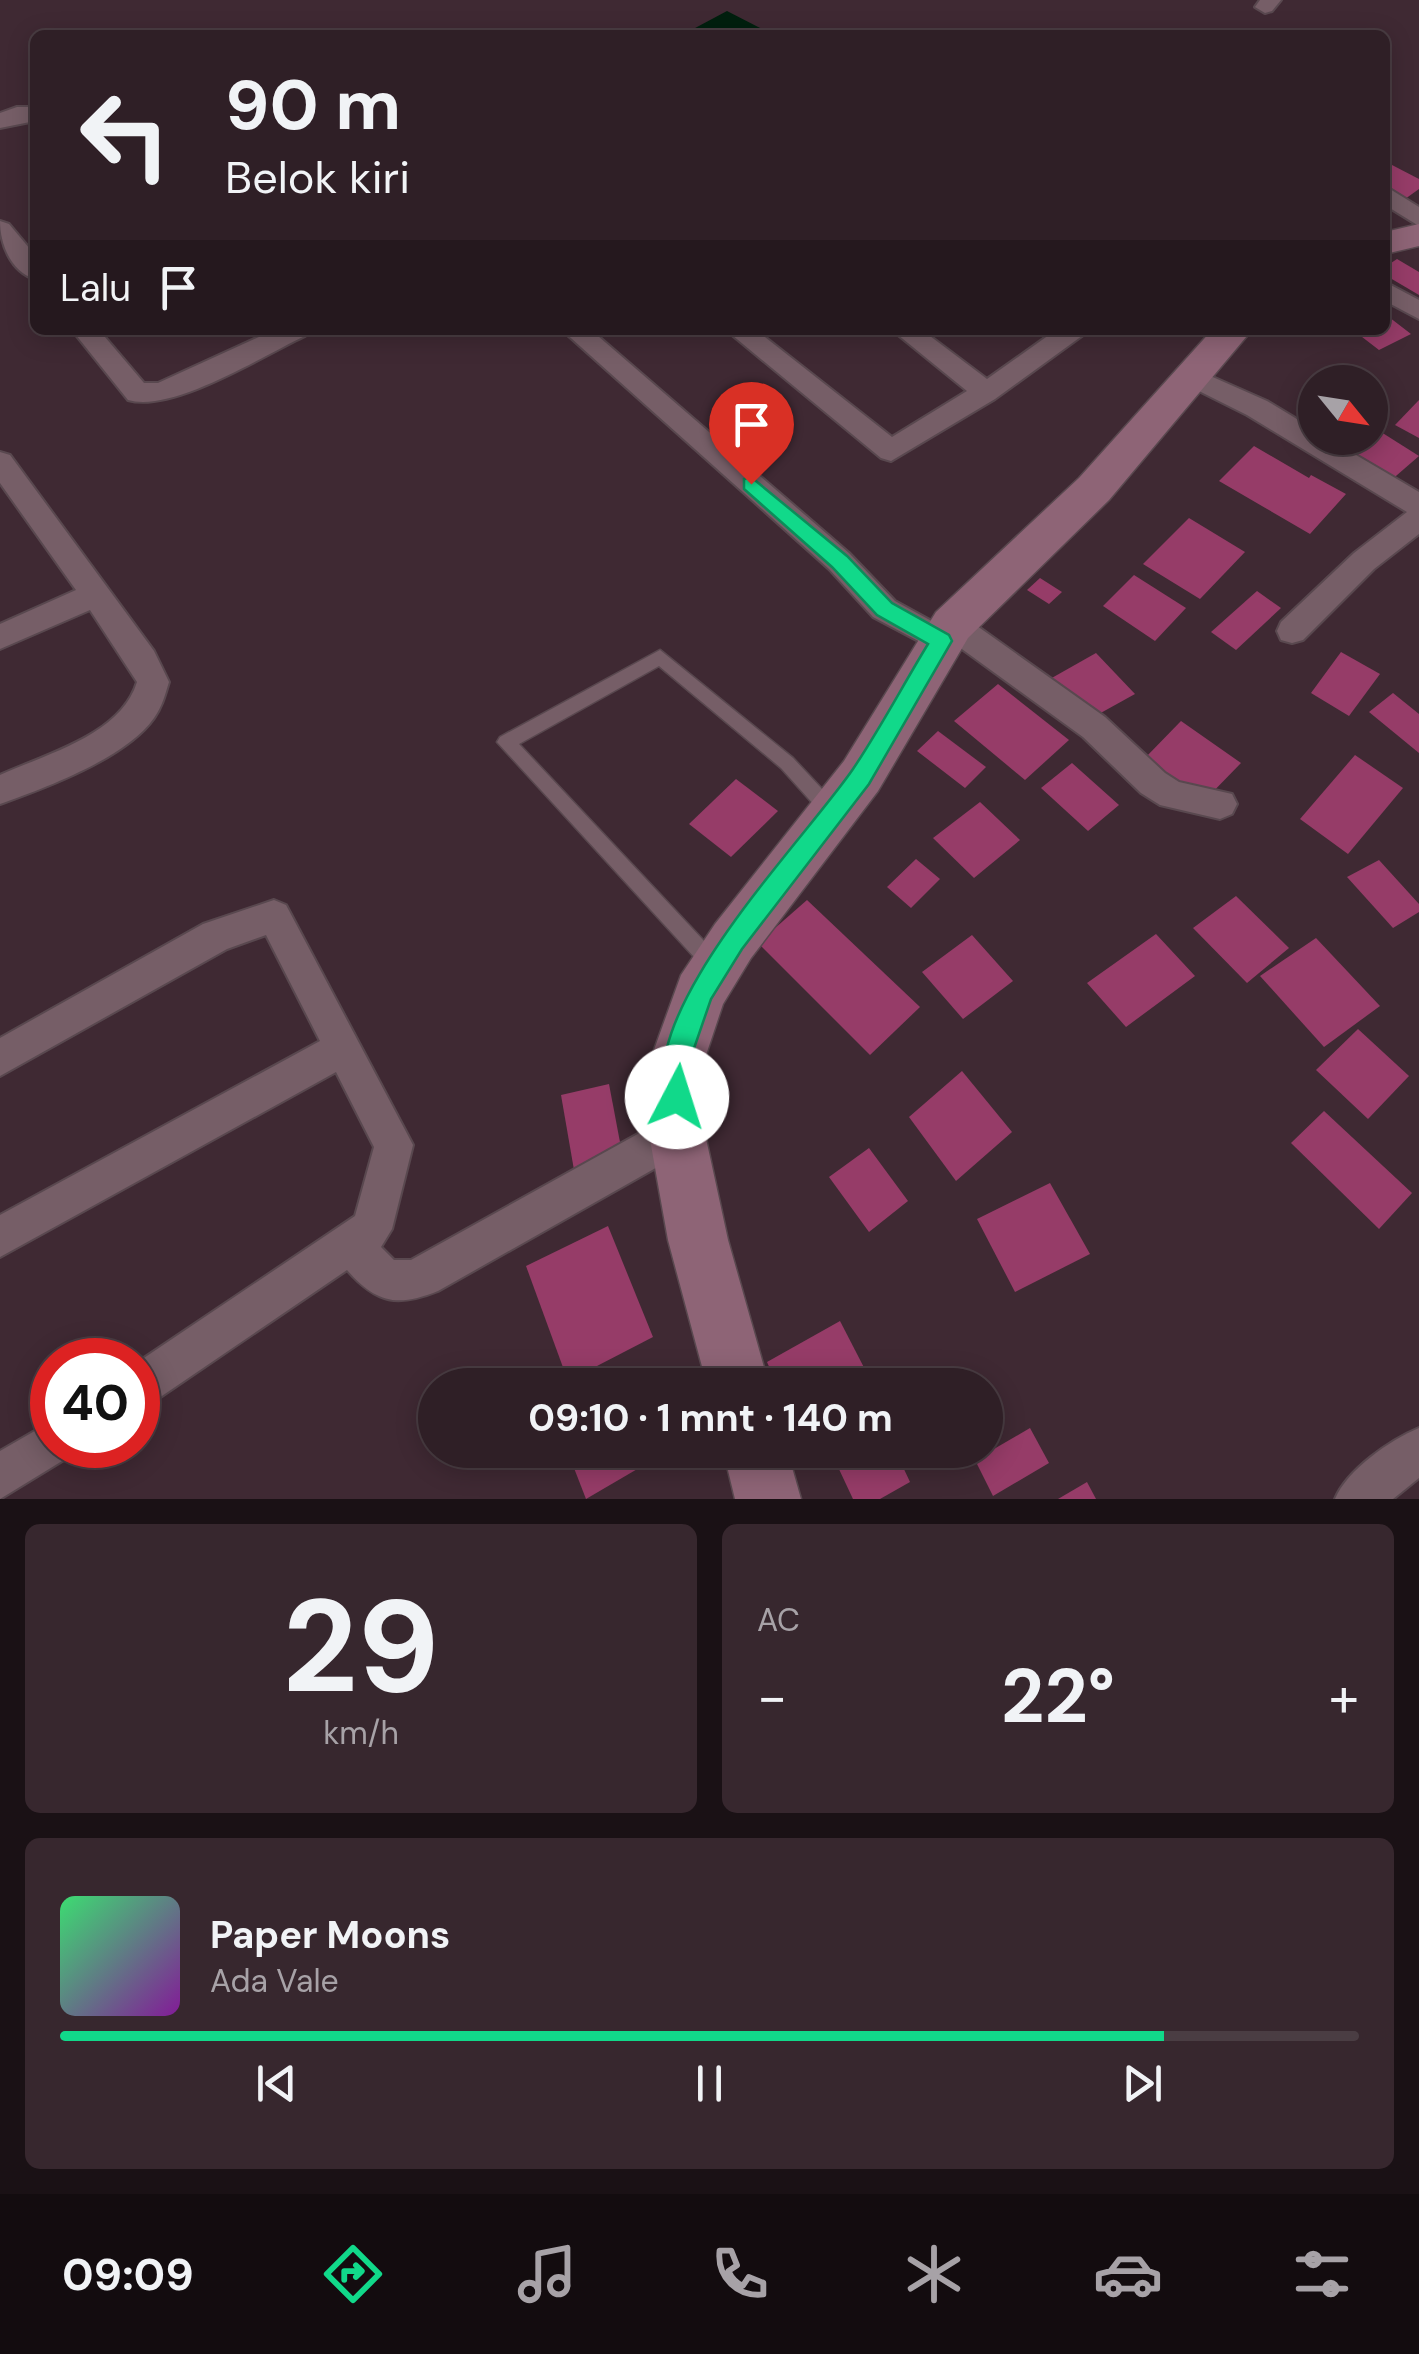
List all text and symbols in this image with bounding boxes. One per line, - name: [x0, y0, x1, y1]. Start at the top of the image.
- text: 90 m: [225, 60, 401, 151]
- icon: left: [60, 70, 190, 200]
- text: Belok kiri: [225, 148, 410, 207]
- icon: arrive: [151, 260, 206, 315]
- text: Lalu: [60, 263, 131, 313]
- north arrow: [1298, 365, 1388, 455]
- map controls: [1298, 365, 1388, 455]
- pin: [709, 382, 794, 485]
- icon: arrive: [724, 397, 779, 452]
- position arrow: [625, 1045, 729, 1149]
- speed limit sign: 40: [30, 1338, 160, 1468]
- text: 09:10 · 1 mnt · 140 m: [528, 1393, 893, 1443]
- text: 29: [282, 1562, 440, 1731]
- text: AC: [757, 1599, 800, 1641]
- text: 22°: [1001, 1648, 1115, 1745]
- text: −: [757, 1661, 787, 1733]
- text: +: [1329, 1661, 1359, 1733]
- text: km/h: [323, 1712, 399, 1754]
- text: Paper Moons: [210, 1910, 450, 1960]
- text: Ada Vale: [210, 1960, 339, 2002]
- icon: previous: [249, 2056, 304, 2111]
- icon: pause: [682, 2056, 737, 2111]
- icon: next: [1115, 2056, 1170, 2111]
- icon: directions: [318, 2239, 388, 2309]
- icon: music: [512, 2239, 582, 2309]
- icon: phone: [705, 2239, 775, 2309]
- icon: climate: [899, 2239, 969, 2309]
- icon: car: [1093, 2239, 1163, 2309]
- icon: filters: [1287, 2239, 1357, 2309]
- text: 09:09: [62, 2245, 194, 2304]

